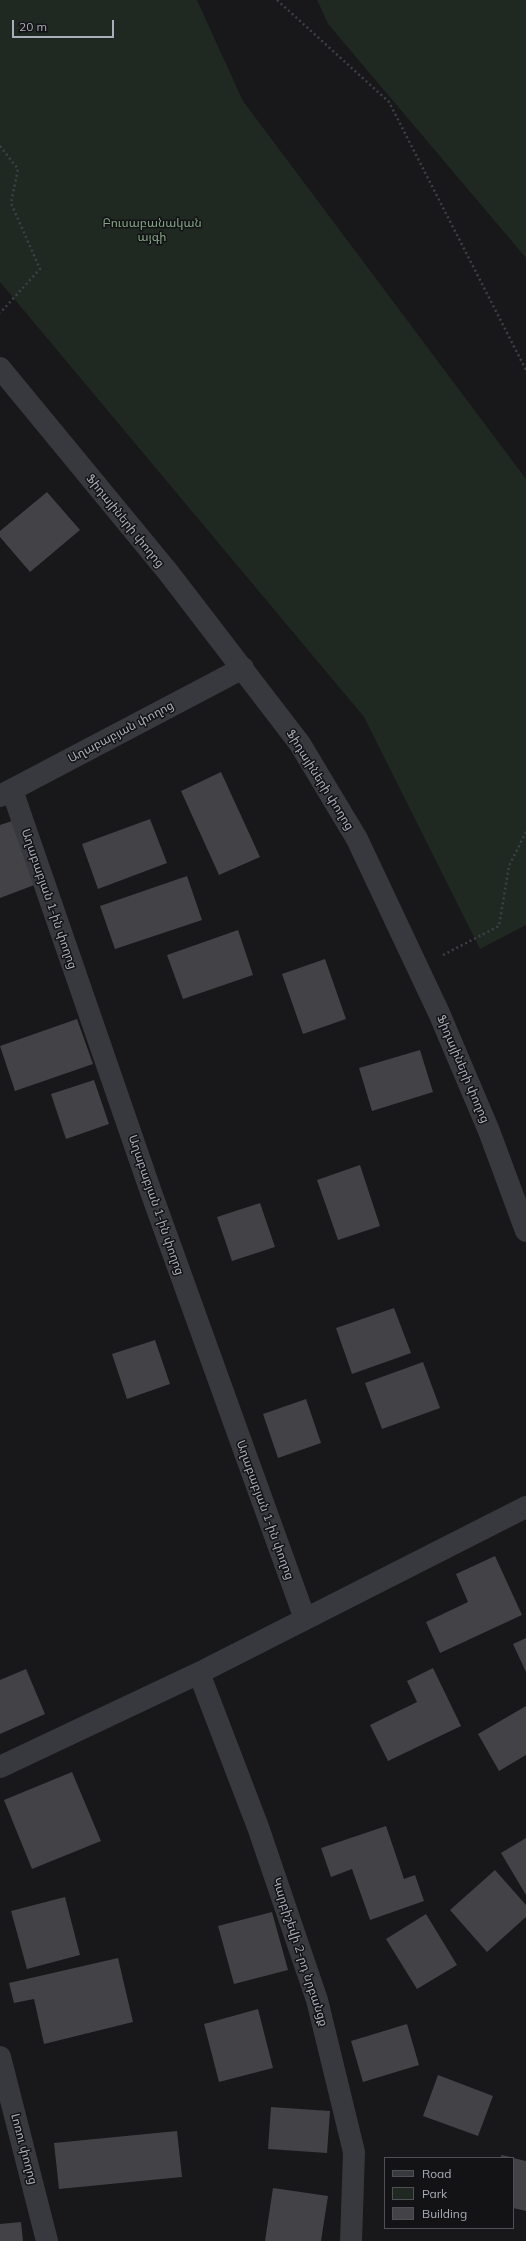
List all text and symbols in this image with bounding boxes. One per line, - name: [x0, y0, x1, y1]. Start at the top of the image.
- scale bar: [14, 12, 116, 38]
- text: 20 m: [19, 19, 47, 34]
- park label: Բուսաբանական այգի: [102, 216, 202, 244]
- street label: Ֆիդայիների փողոց: [83, 471, 167, 571]
- street label: Աղաբաբյան փողոց: [66, 698, 176, 766]
- street label: Ֆիդայիների փողոց: [283, 727, 357, 833]
- street label: Աղաբաբյան 1-ին փողոց: [18, 827, 80, 971]
- street label: Ֆիդայիների փողոց: [434, 1013, 492, 1125]
- street label: Աղաբաբյան 1-ին փողոց: [125, 1133, 187, 1277]
- street label: Աղաբաբյան 1-ին փողոց: [233, 1438, 297, 1582]
- street label: Կարբիշեվի 2-րդ նրբանցք: [269, 1876, 331, 2028]
- street label: Լոռու փողոց: [8, 2112, 40, 2186]
- legend: [384, 2157, 514, 2229]
- text: Road: [422, 2166, 451, 2181]
- text: Park: [422, 2186, 447, 2201]
- text: Building: [422, 2206, 467, 2221]

